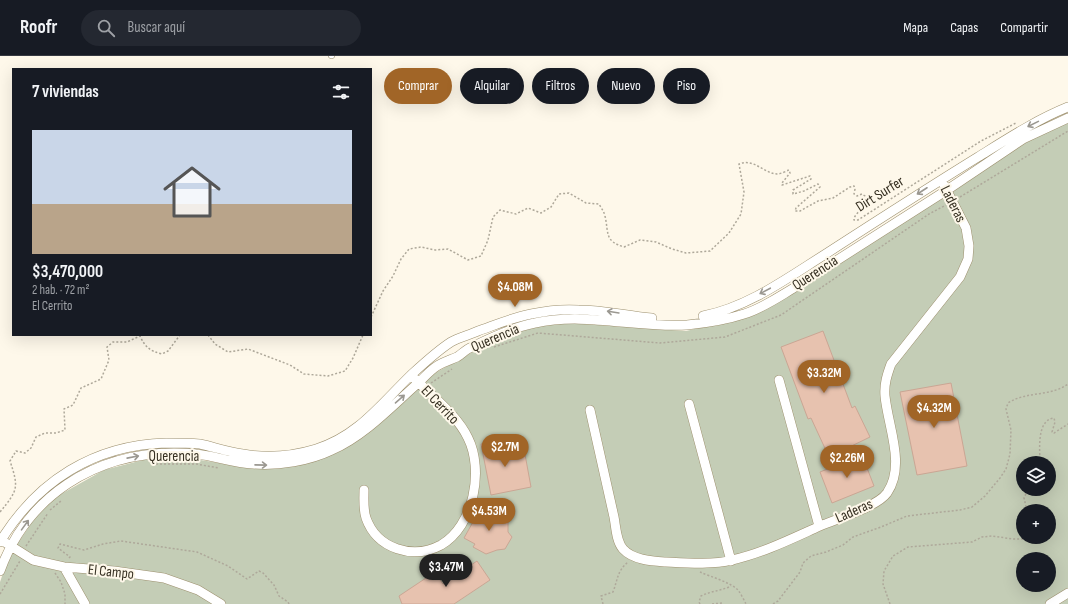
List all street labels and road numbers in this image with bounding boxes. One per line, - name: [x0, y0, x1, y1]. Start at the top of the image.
- street label: Dirt Surfer: [852, 171, 908, 216]
- street label: Laderas: [936, 182, 970, 226]
- street label: Querencia: [789, 251, 842, 295]
- street label: Querencia: [468, 319, 522, 357]
- street label: El Cerrito: [417, 382, 463, 428]
- street label: Querencia: [149, 447, 200, 466]
- street label: Laderas: [832, 494, 876, 528]
- street label: El Campo: [87, 560, 135, 584]

